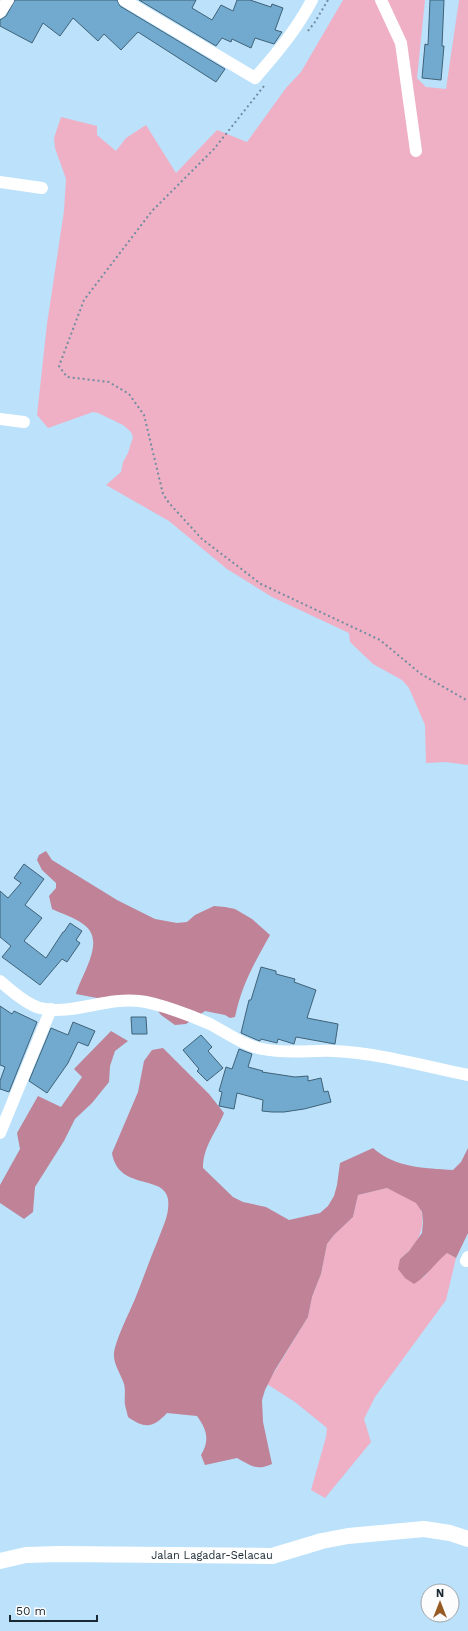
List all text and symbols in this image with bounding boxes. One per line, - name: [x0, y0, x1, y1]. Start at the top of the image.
- street label: Jalan Lagadar-Selacau: [151, 1549, 273, 1562]
- north arrow: [420, 1583, 460, 1623]
- text: N: [436, 1587, 444, 1600]
- scale bar: [10, 1597, 97, 1623]
- text: 50 m: [16, 1604, 46, 1618]

